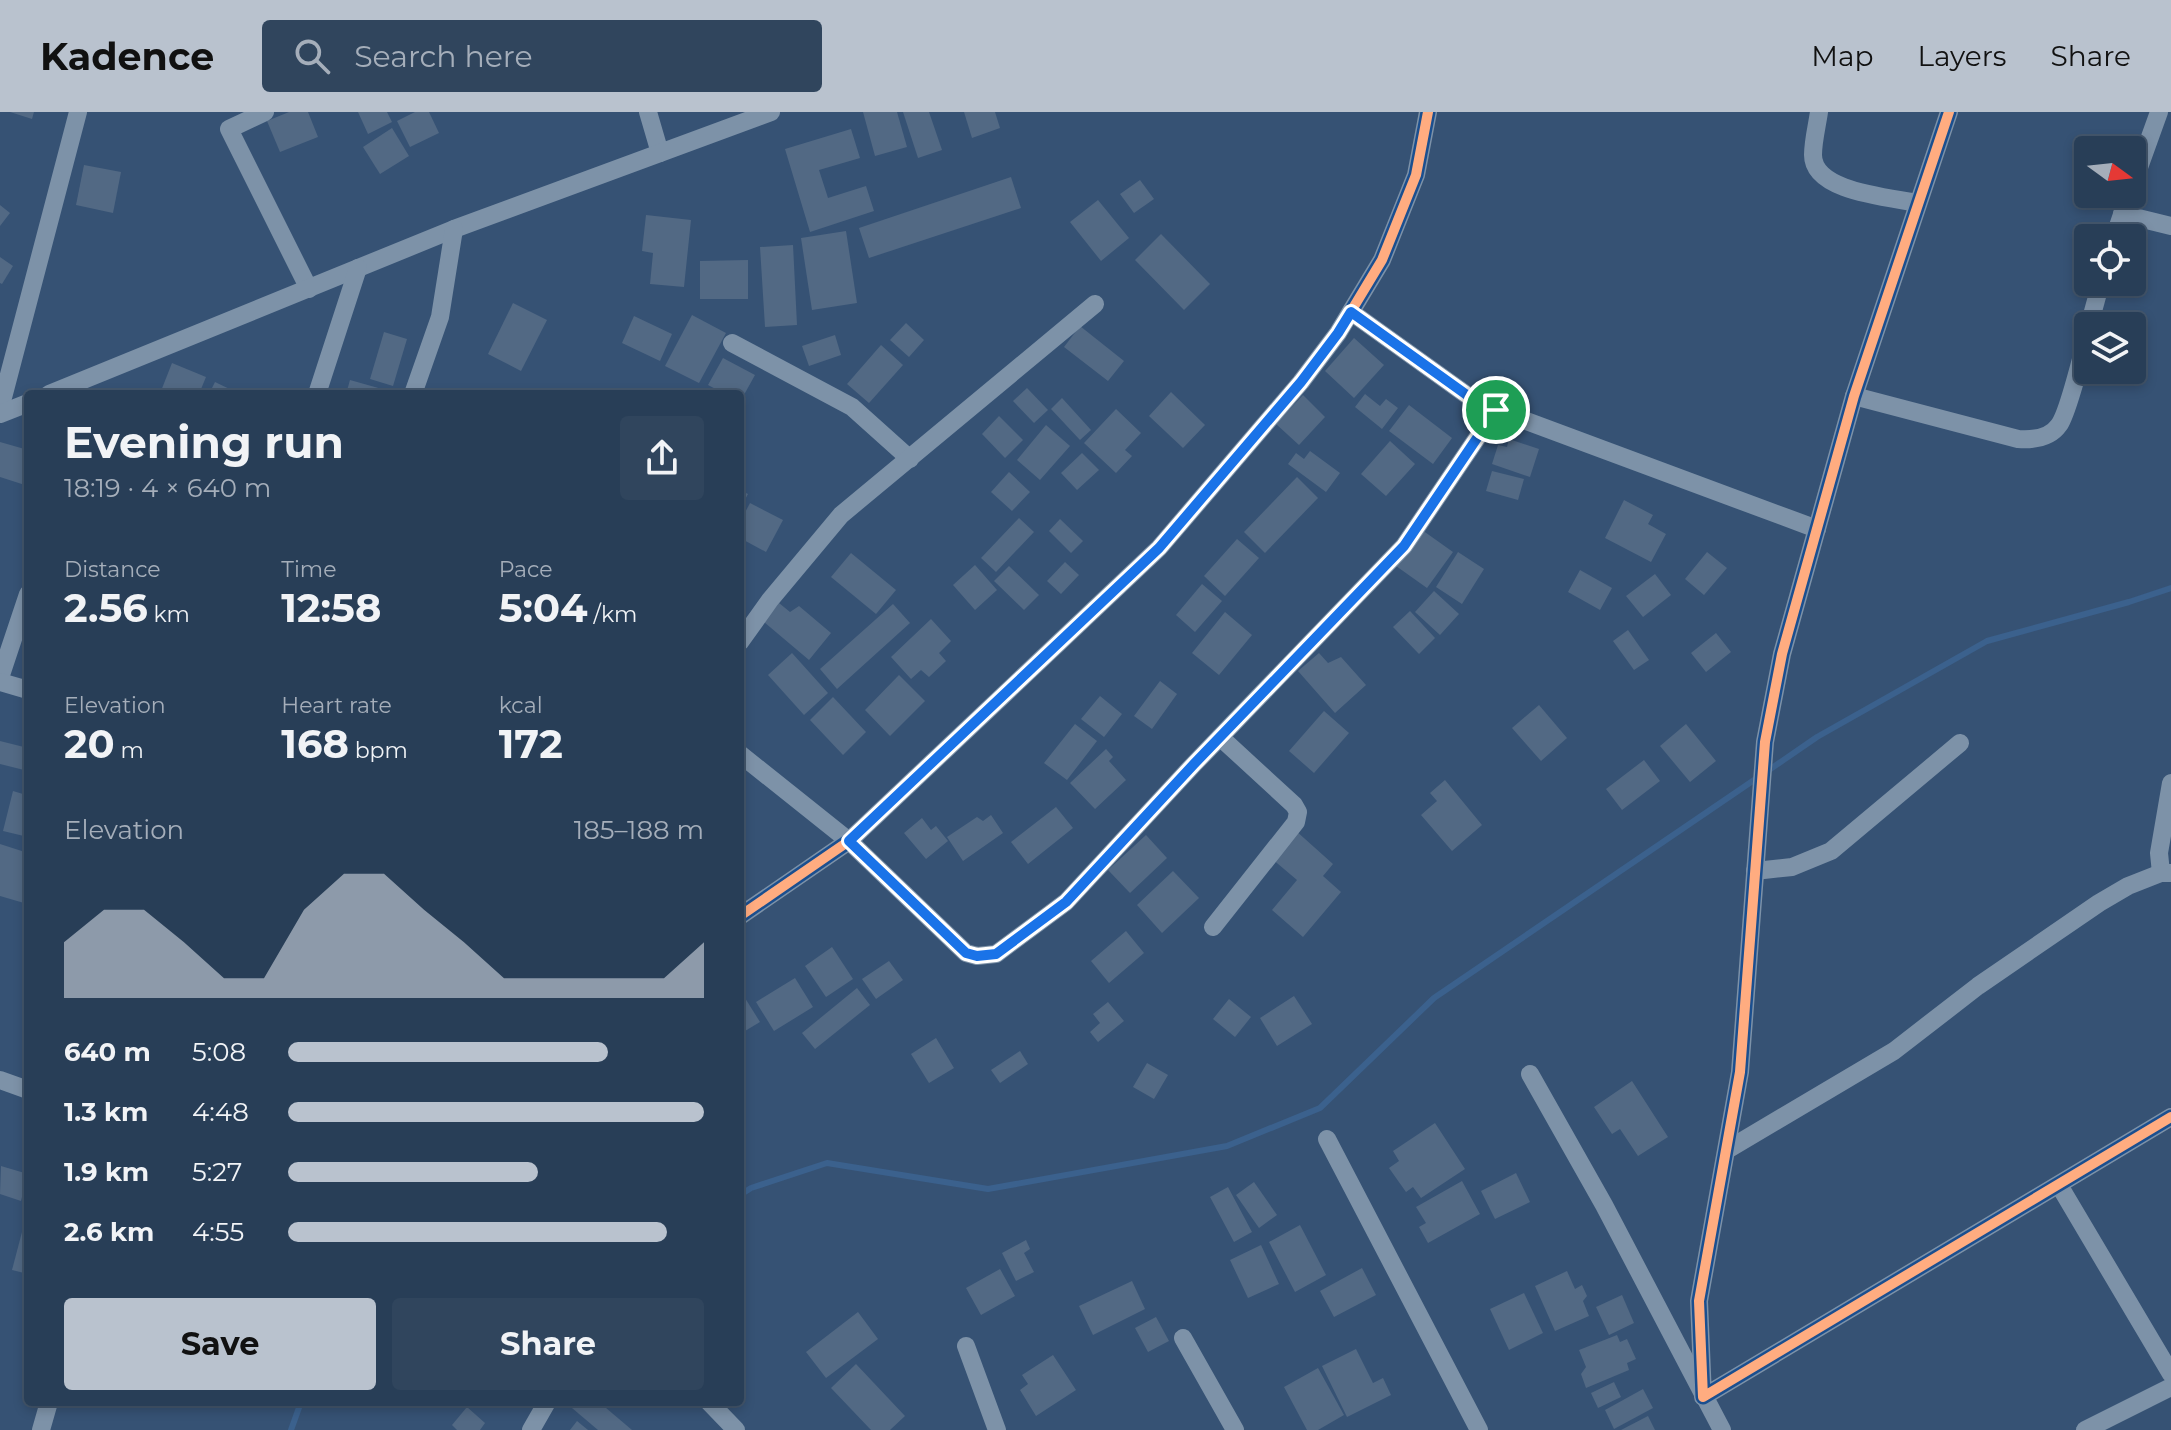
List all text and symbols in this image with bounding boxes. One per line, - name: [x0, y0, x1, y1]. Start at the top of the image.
- search box: [262, 20, 822, 92]
- text: Kadence: [40, 33, 214, 80]
- icon: search: [290, 34, 334, 78]
- text: Search here: [354, 38, 533, 75]
- text: Map: [1811, 39, 1874, 73]
- text: Layers: [1918, 39, 2007, 73]
- text: Share: [2051, 39, 2131, 73]
- north arrow: [2074, 136, 2146, 208]
- map controls: [2074, 136, 2146, 384]
- button: locate: [2074, 224, 2146, 296]
- button: layers: [2074, 312, 2146, 384]
- pin: [1462, 376, 1530, 444]
- icon: arrive: [1474, 388, 1518, 432]
- text: Evening run: [64, 415, 344, 469]
- button: share: [620, 416, 704, 500]
- text: 18:19 · 4 × 640 m: [64, 472, 271, 504]
- text: Distance: [64, 556, 161, 583]
- text: Time: [281, 556, 337, 583]
- text: Pace: [499, 556, 553, 583]
- text: 2.56: [64, 583, 148, 632]
- text: 12:58: [281, 583, 381, 632]
- text: 5:04: [499, 583, 588, 632]
- text: km: [148, 601, 190, 628]
- text: /km: [588, 601, 637, 628]
- text: Elevation: [64, 692, 166, 719]
- text: Heart rate: [281, 692, 392, 719]
- text: kcal: [499, 692, 543, 719]
- text: 20: [64, 719, 115, 768]
- text: 168: [281, 719, 349, 768]
- text: 172: [499, 719, 563, 768]
- text: m: [115, 737, 144, 764]
- text: bpm: [349, 737, 408, 764]
- text: Elevation: [64, 814, 184, 846]
- text: 185–188 m: [574, 814, 704, 846]
- text: 640 m: [64, 1036, 151, 1068]
- text: 5:08: [192, 1036, 246, 1068]
- text: 1.3 km: [64, 1096, 148, 1128]
- text: 4:48: [192, 1096, 249, 1128]
- text: 1.9 km: [64, 1156, 149, 1188]
- text: 5:27: [192, 1156, 242, 1188]
- text: 2.6 km: [64, 1216, 154, 1248]
- text: 4:55: [192, 1216, 244, 1248]
- button: Save: [64, 1298, 376, 1390]
- button: Share: [392, 1298, 704, 1390]

